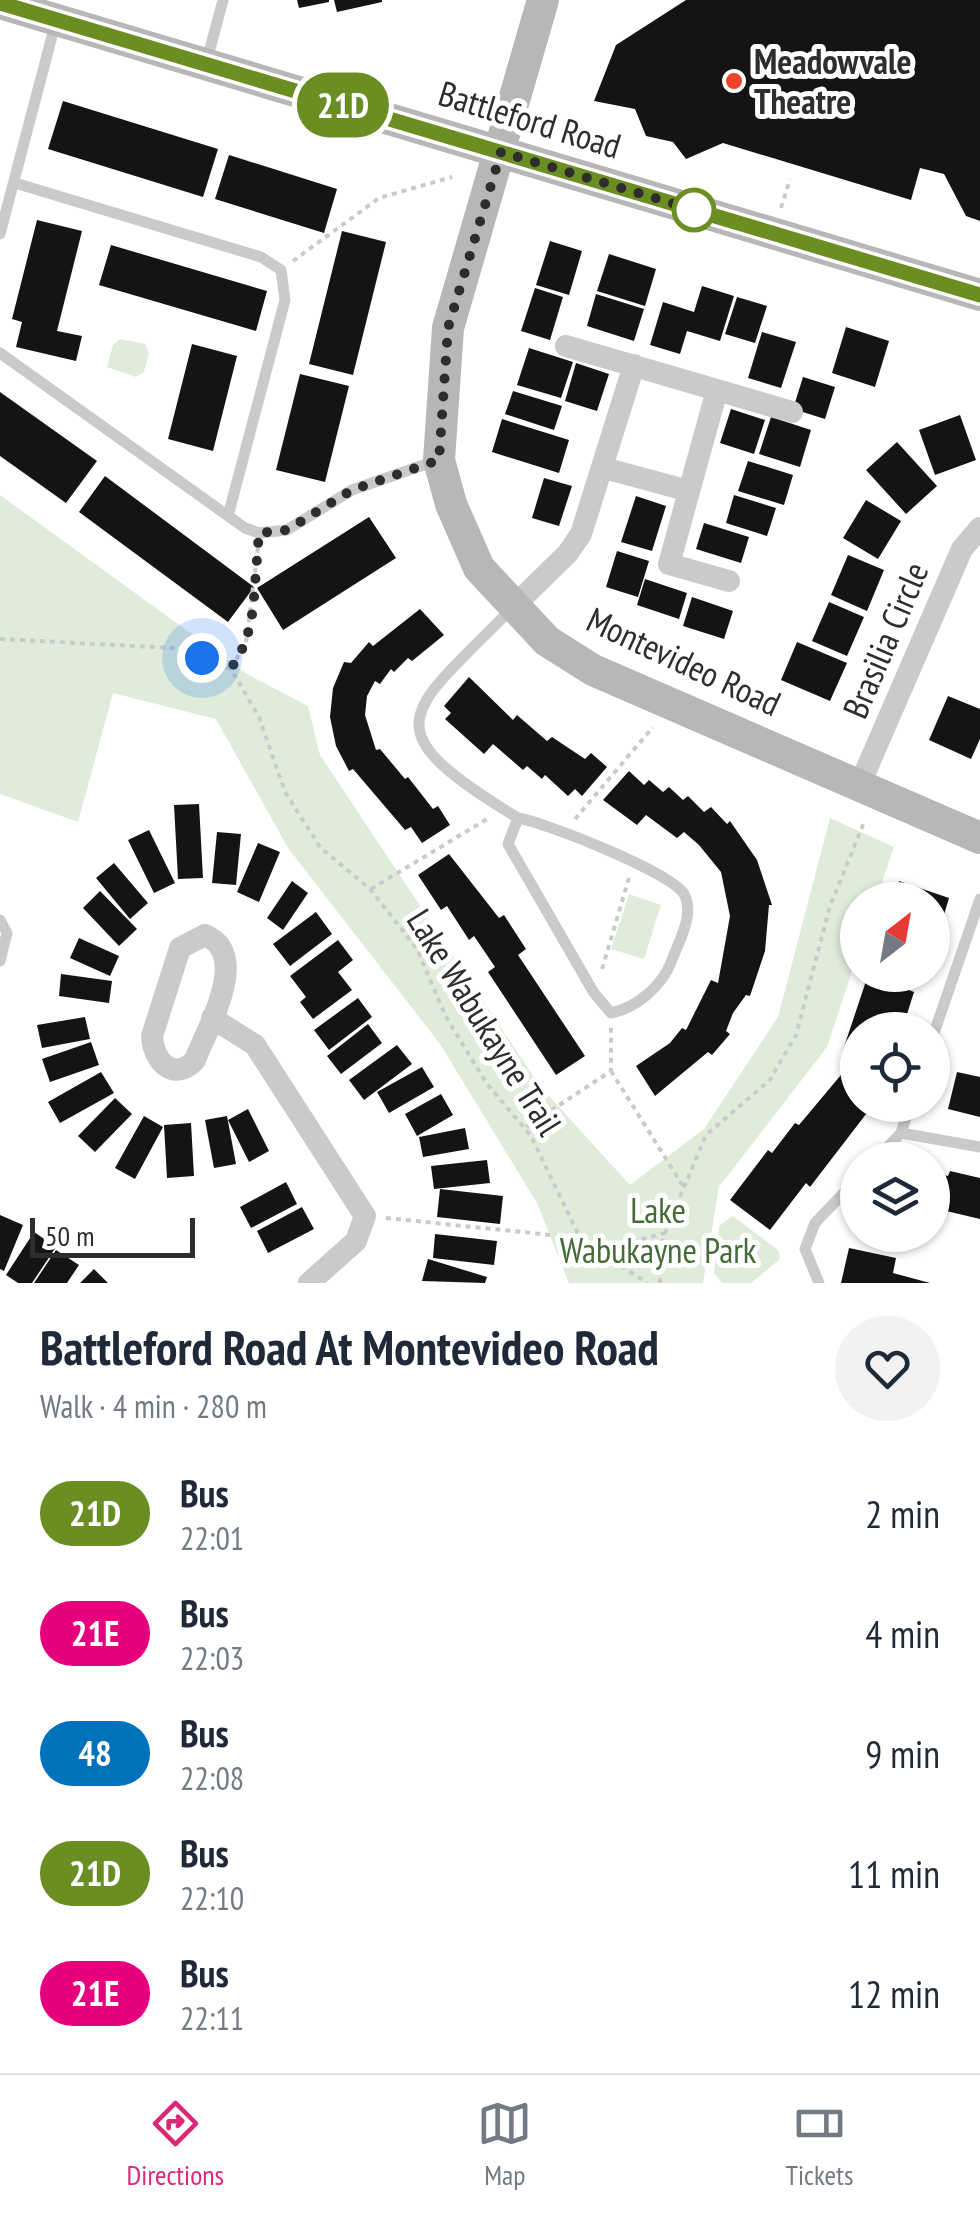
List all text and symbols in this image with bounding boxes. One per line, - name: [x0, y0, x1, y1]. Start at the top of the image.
- place label: Meadowvale Theatre: [754, 38, 912, 124]
- street label: Battleford Road: [433, 70, 627, 168]
- marker: Meadowvale Theatre: [723, 70, 745, 92]
- line badge: 21D: [286, 72, 400, 138]
- text: 21D: [317, 82, 369, 128]
- unlabelled marker: [673, 189, 715, 231]
- street label: Brasilia Circle: [832, 555, 938, 725]
- street label: Montevideo Road: [580, 596, 788, 726]
- your location: [177, 633, 227, 683]
- north arrow: [840, 882, 950, 992]
- map controls: [840, 882, 950, 1252]
- street label: Lake Wabukayne Trail: [397, 900, 573, 1144]
- button: locate: [840, 1012, 950, 1122]
- button: layers: [840, 1142, 950, 1252]
- park label: Lake Wabukayne Park: [560, 1187, 757, 1273]
- scale bar: [30, 1213, 195, 1258]
- text: 50 m: [45, 1217, 94, 1254]
- text: Battleford Road At Montevideo Road: [40, 1316, 659, 1378]
- button: heart: [835, 1316, 940, 1421]
- text: Walk · 4 min · 280 m: [40, 1385, 267, 1427]
- text: Bus: [180, 1468, 229, 1517]
- text: 2 min: [865, 1489, 940, 1538]
- text: 21D: [69, 1490, 121, 1536]
- text: 22:01: [180, 1517, 244, 1559]
- text: Bus: [180, 1588, 229, 1637]
- text: 4 min: [865, 1609, 940, 1658]
- text: 21E: [71, 1610, 119, 1656]
- text: 22:03: [180, 1637, 244, 1679]
- text: Bus: [180, 1708, 229, 1757]
- text: 9 min: [865, 1729, 940, 1778]
- text: 48: [78, 1730, 112, 1776]
- text: 22:08: [180, 1757, 244, 1799]
- text: Bus: [180, 1828, 229, 1877]
- text: 11 min: [848, 1849, 940, 1898]
- text: 21D: [69, 1850, 121, 1896]
- text: 22:10: [180, 1877, 244, 1919]
- text: Bus: [180, 1948, 229, 1997]
- text: 12 min: [848, 1969, 940, 2018]
- text: 21E: [71, 1970, 119, 2016]
- text: 22:11: [180, 1997, 244, 2039]
- tab: Directions: [127, 2096, 224, 2193]
- tab: Map: [477, 2096, 532, 2193]
- tab: Tickets: [785, 2096, 853, 2193]

